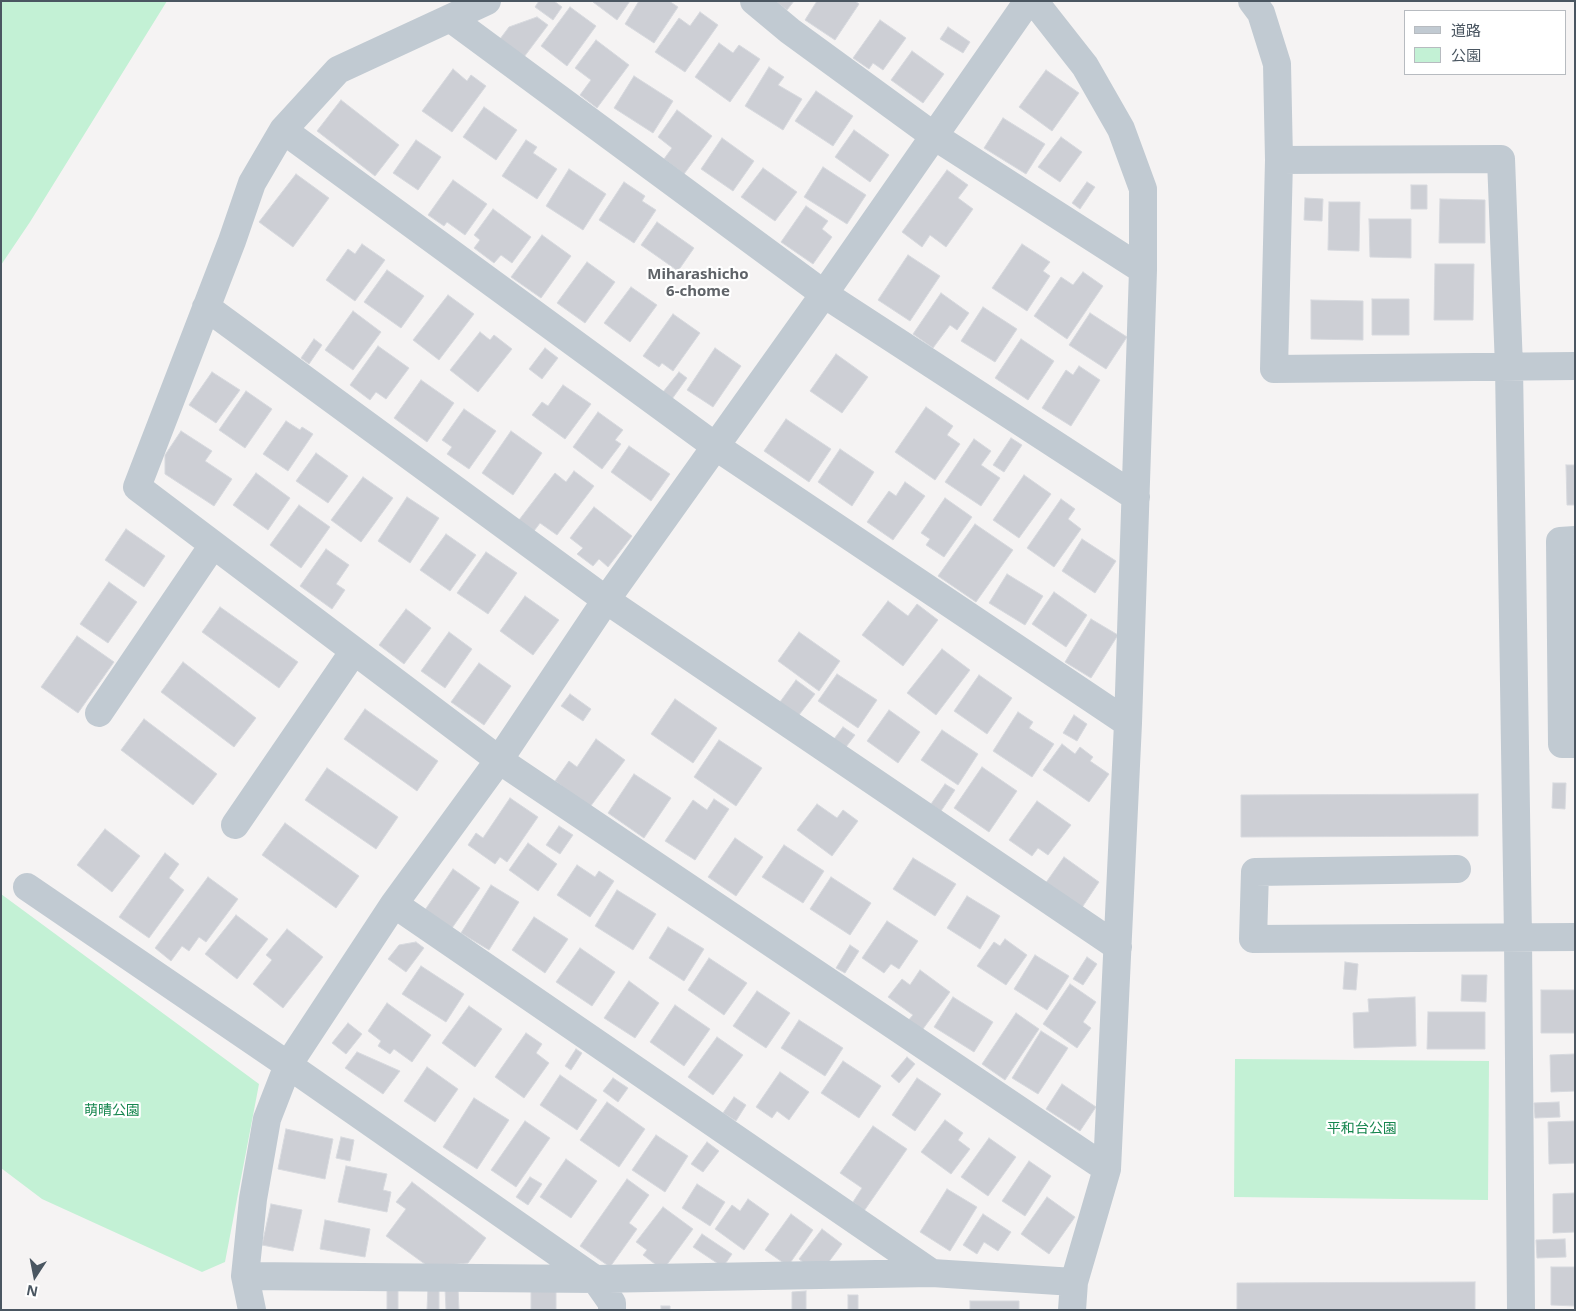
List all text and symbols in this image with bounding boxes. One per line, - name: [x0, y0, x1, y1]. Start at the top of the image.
- legend: [1404, 10, 1566, 75]
- text: 道路: [1451, 20, 1481, 40]
- text: 公園: [1451, 45, 1481, 65]
- district label: Miharashicho 6-chome: [647, 266, 749, 301]
- park label: 萌晴公園: [84, 1103, 140, 1119]
- park label: 平和台公園: [1327, 1121, 1397, 1137]
- north arrow: [10, 1251, 60, 1301]
- text: N: [25, 1281, 39, 1302]

